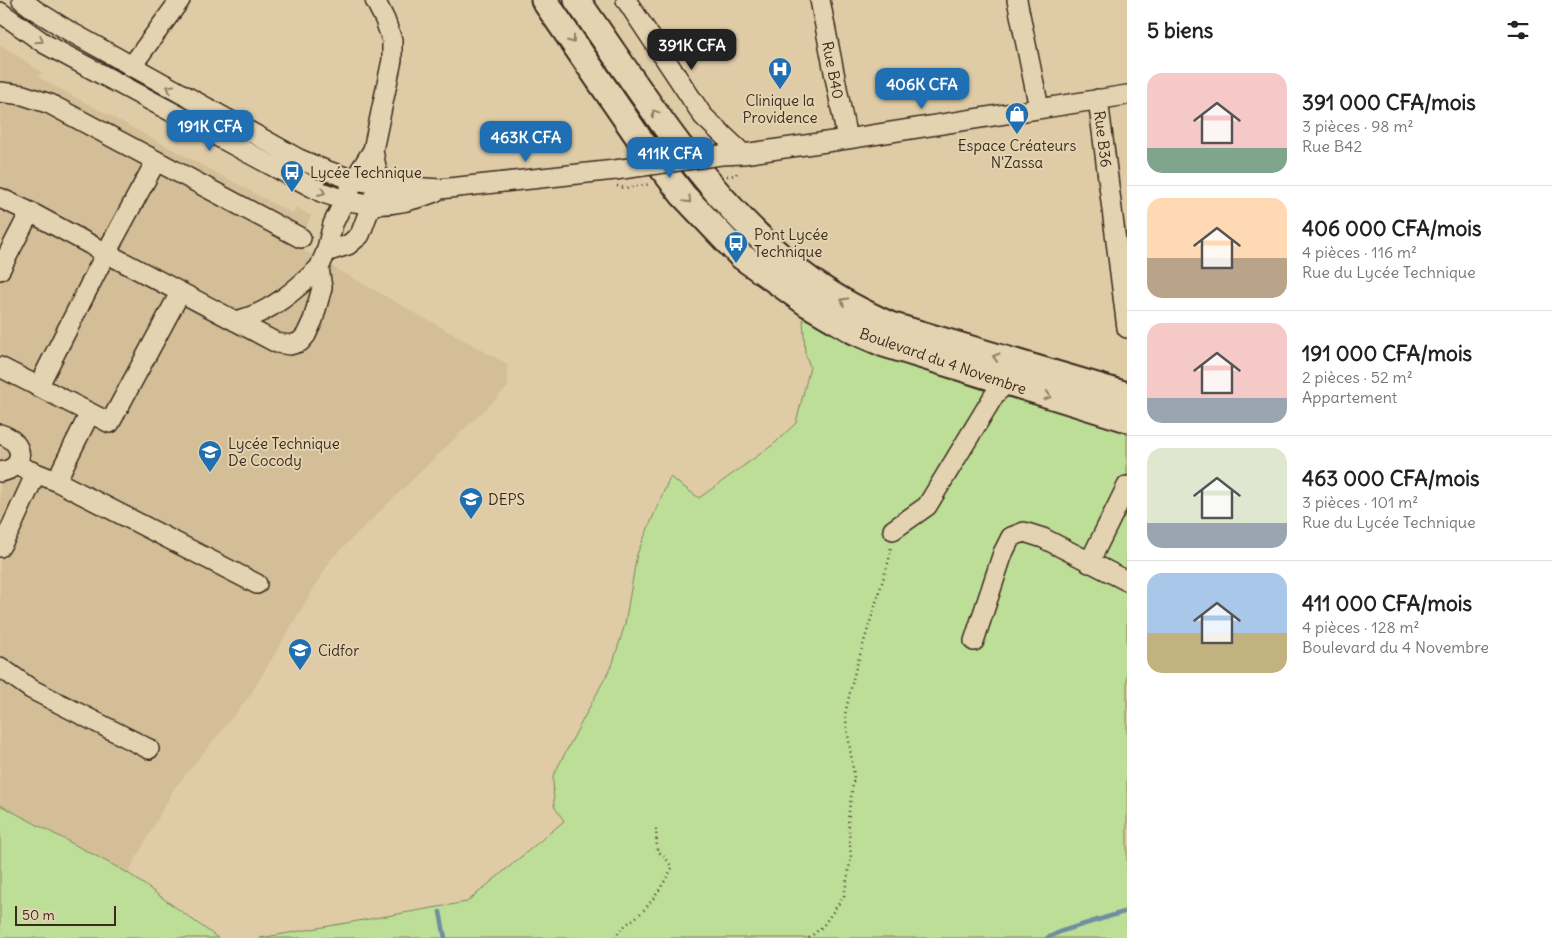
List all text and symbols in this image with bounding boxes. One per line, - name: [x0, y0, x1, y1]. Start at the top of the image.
- icon: filters: [1504, 16, 1532, 44]
- text: 5 biens: [1147, 17, 1213, 44]
- pin: 391K CFA: [640, 28, 744, 71]
- one-way arrow: [34, 34, 44, 43]
- one-way arrow: [566, 34, 575, 44]
- text: 391K CFA: [658, 35, 726, 55]
- street label: Rue B40: [818, 40, 848, 100]
- hospital icon: Clinique la Providence: [767, 56, 793, 90]
- pin: 406K CFA: [870, 68, 974, 110]
- text: 406K CFA: [886, 74, 958, 94]
- one-way arrow: [166, 84, 175, 94]
- text: 391 000 CFA/mois: [1302, 89, 1476, 116]
- place label: Clinique la Providence: [742, 91, 818, 127]
- icon: home: [1187, 93, 1247, 153]
- shop icon: Espace Créateurs N'Zassa: [1004, 101, 1030, 135]
- one-way arrow: [652, 109, 661, 119]
- pin: 191K CFA: [158, 110, 262, 152]
- street label: Rue B36: [1090, 110, 1116, 168]
- text: 191K CFA: [178, 116, 242, 136]
- text: 3 pièces · 98 m²: [1302, 116, 1413, 136]
- pin: 463K CFA: [474, 120, 578, 163]
- text: 463K CFA: [491, 127, 561, 147]
- pin: 411K CFA: [618, 136, 722, 179]
- place label: Espace Créateurs N'Zassa: [958, 136, 1076, 172]
- text: Rue B42: [1302, 136, 1362, 156]
- text: 411K CFA: [638, 143, 702, 163]
- bus stop icon: Lycée Technique: [279, 159, 305, 193]
- place label: Lycée Technique: [310, 163, 422, 182]
- one-way arrow: [317, 185, 326, 196]
- one-way arrow: [682, 194, 691, 203]
- text: 406 000 CFA/mois: [1302, 215, 1481, 242]
- icon: home: [1187, 218, 1247, 278]
- place label: Pont Lycée Technique: [754, 225, 828, 261]
- bus stop icon: Pont Lycée Technique: [723, 230, 749, 264]
- text: 4 pièces · 116 m²: [1302, 242, 1417, 262]
- text: Rue du Lycée Technique: [1302, 262, 1476, 282]
- one-way arrow: [841, 298, 850, 308]
- street label: Boulevard du 4 Novembre: [857, 324, 1029, 398]
- text: 191 000 CFA/mois: [1302, 340, 1472, 367]
- icon: home: [1187, 343, 1247, 403]
- one-way arrow: [992, 353, 1001, 363]
- text: 2 pièces · 52 m²: [1302, 367, 1413, 387]
- text: Appartement: [1302, 387, 1397, 407]
- one-way arrow: [1044, 390, 1052, 400]
- place label: Lycée Technique De Cocody: [228, 434, 340, 470]
- school or university icon: Lycée Technique De Cocody: [197, 439, 223, 473]
- text: 463 000 CFA/mois: [1302, 465, 1480, 492]
- icon: home: [1187, 468, 1247, 528]
- school or university icon: DEPS: [458, 486, 484, 520]
- place label: DEPS: [488, 490, 525, 509]
- text: 3 pièces · 101 m²: [1302, 492, 1418, 512]
- text: Rue du Lycée Technique: [1302, 512, 1476, 532]
- text: 411 000 CFA/mois: [1302, 590, 1472, 617]
- icon: home: [1187, 593, 1247, 653]
- text: 4 pièces · 128 m²: [1302, 617, 1419, 637]
- school or university icon: Cidfor: [287, 637, 313, 671]
- text: Boulevard du 4 Novembre: [1302, 637, 1489, 657]
- place label: Cidfor: [318, 641, 359, 660]
- scale bar: [15, 903, 116, 926]
- text: 50 m: [22, 906, 55, 924]

